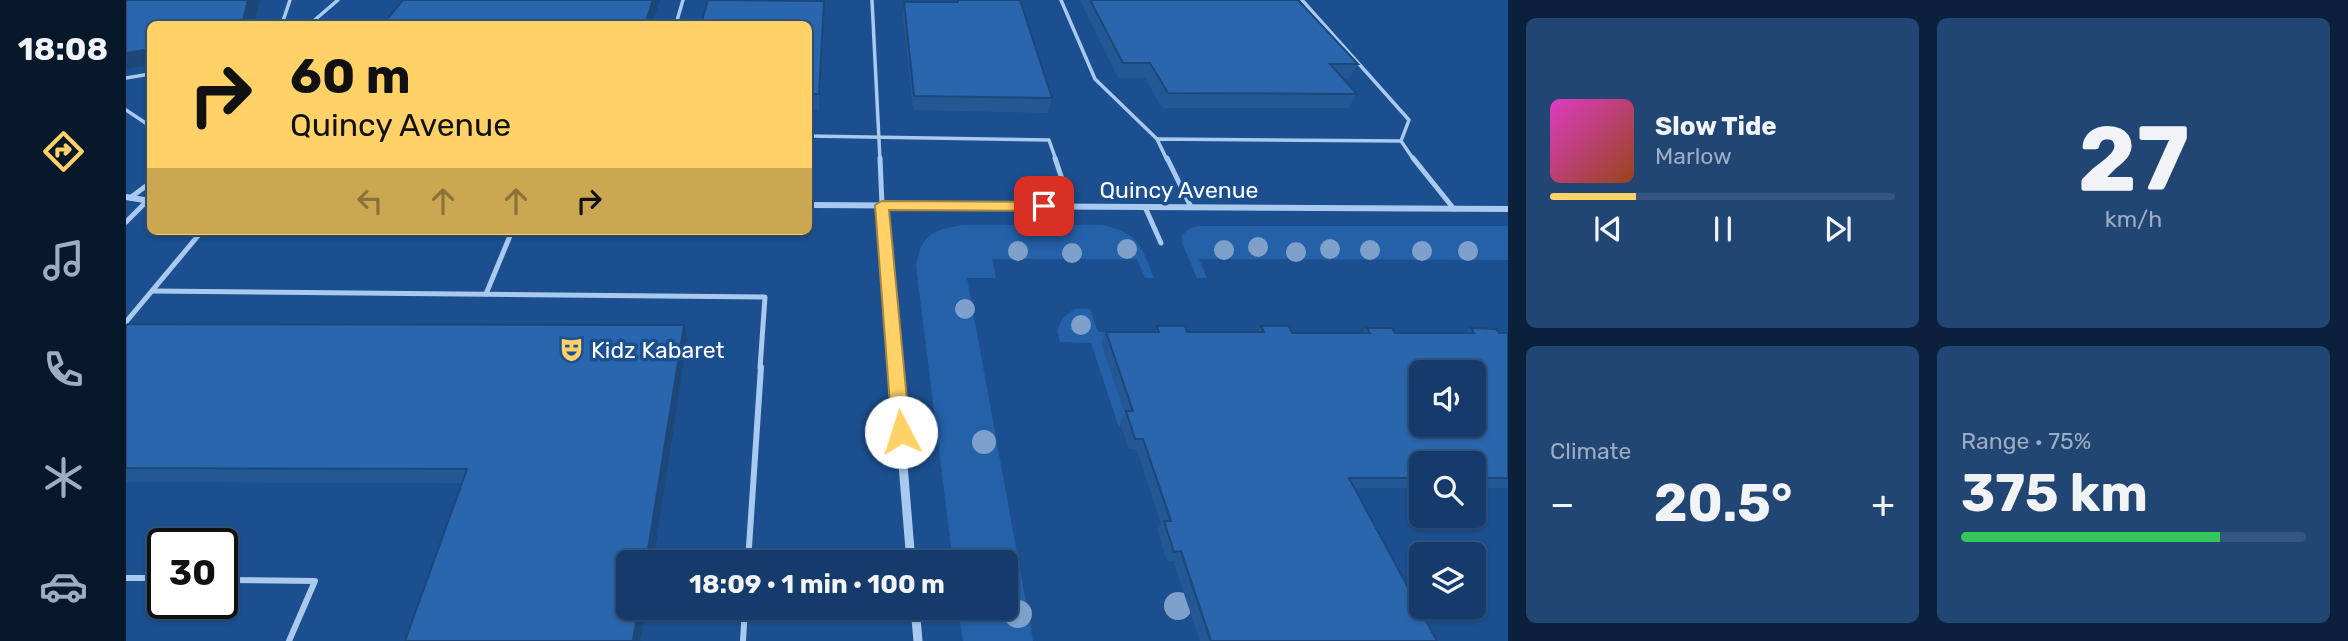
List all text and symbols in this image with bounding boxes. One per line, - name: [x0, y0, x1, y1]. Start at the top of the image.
- text: 18:08: [18, 30, 108, 68]
- text: 60 m: [290, 47, 411, 105]
- icon: right: [175, 49, 266, 140]
- text: 27: [2078, 105, 2189, 213]
- text: Quincy Avenue: [290, 106, 511, 144]
- text: Slow Tide: [1655, 111, 1777, 142]
- icon: directions: [39, 127, 88, 176]
- text: Marlow: [1655, 142, 1732, 170]
- pin: [1014, 176, 1074, 236]
- street label: Quincy Avenue: [1100, 176, 1258, 204]
- icon: left: [351, 182, 389, 220]
- icon: ahead: [424, 182, 462, 220]
- icon: ahead: [497, 182, 535, 220]
- icon: right: [570, 182, 608, 220]
- icon: arrive: [1025, 187, 1063, 225]
- text: km/h: [2105, 205, 2162, 233]
- icon: previous: [1589, 210, 1627, 248]
- icon: pause: [1704, 210, 1742, 248]
- icon: next: [1819, 210, 1857, 248]
- icon: music: [39, 236, 88, 285]
- theatre icon: Kidz Kabaret: [557, 336, 585, 364]
- place label: Kidz Kabaret: [591, 336, 724, 364]
- icon: phone: [39, 345, 88, 394]
- map controls: [1409, 360, 1486, 619]
- button: sound: [1409, 360, 1486, 437]
- position arrow: [864, 395, 938, 469]
- text: Range · 75%: [1961, 427, 2091, 455]
- text: Climate: [1550, 437, 1631, 465]
- button: search: [1409, 451, 1486, 528]
- icon: climate: [39, 453, 88, 502]
- text: 375 km: [1961, 462, 2148, 524]
- text: 20.5°: [1654, 472, 1792, 534]
- text: −: [1550, 481, 1575, 527]
- text: +: [1871, 481, 1895, 527]
- speed limit sign: 30: [147, 528, 238, 619]
- button: layers: [1409, 542, 1486, 619]
- icon: car: [39, 562, 88, 611]
- text: 18:09 · 1 min · 100 m: [689, 569, 945, 600]

